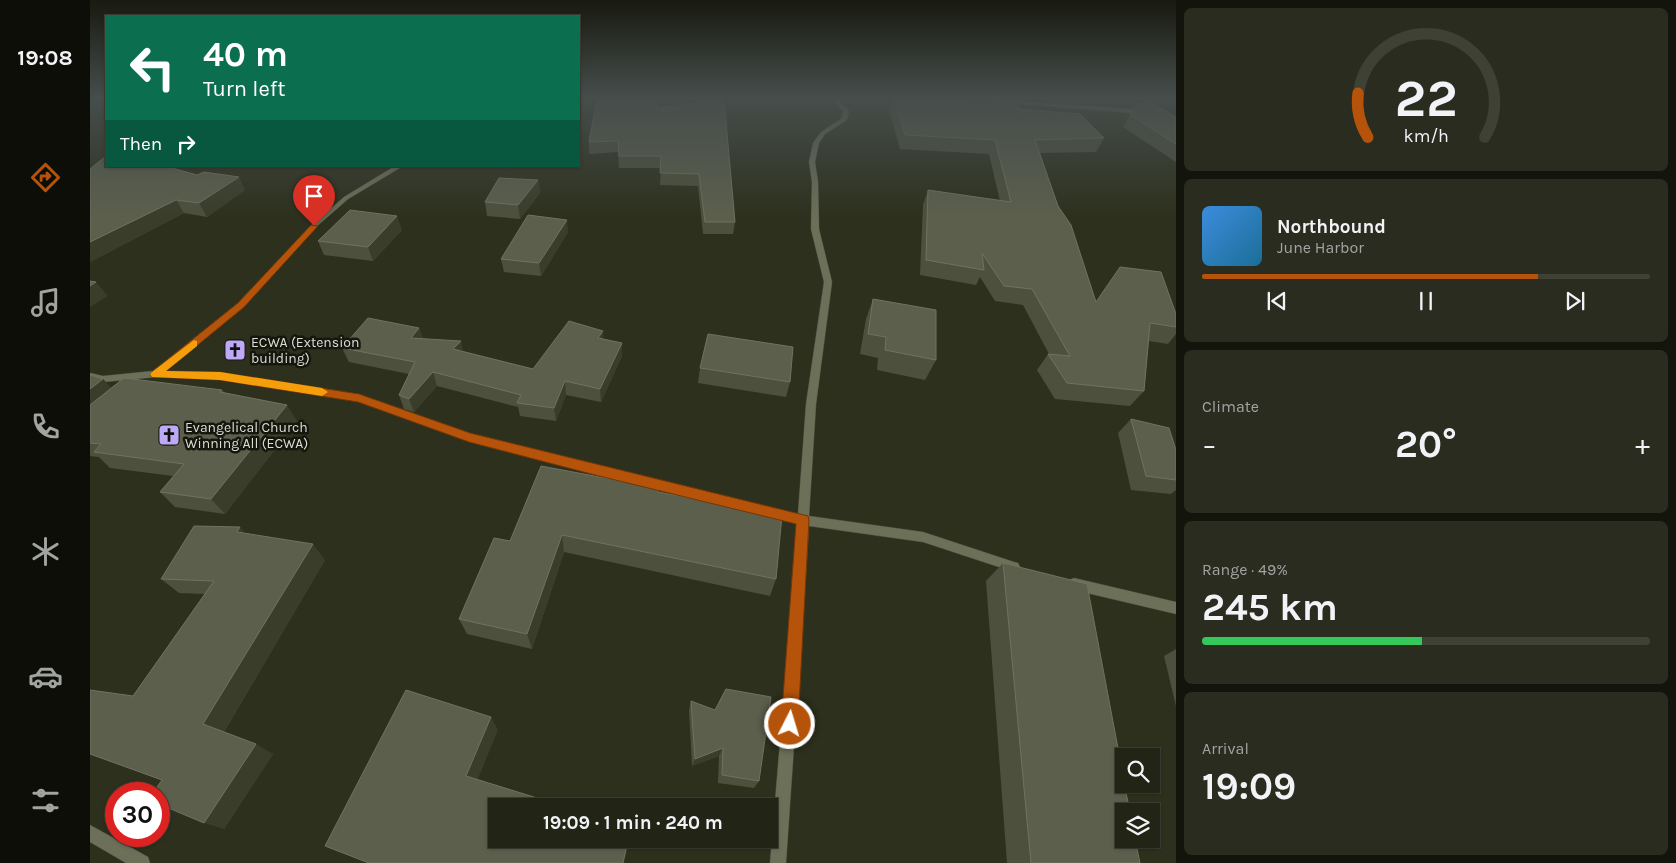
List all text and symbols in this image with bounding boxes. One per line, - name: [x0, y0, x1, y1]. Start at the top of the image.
- text: 40 m: [203, 34, 288, 75]
- icon: left: [120, 35, 185, 100]
- text: 19:08: [17, 45, 73, 71]
- text: 22: [1395, 68, 1457, 129]
- text: Turn left: [203, 76, 286, 102]
- text: km/h: [1403, 126, 1449, 147]
- icon: right: [172, 130, 200, 158]
- text: Then: [120, 133, 162, 155]
- icon: directions: [28, 160, 63, 195]
- pin: [293, 175, 335, 226]
- icon: arrive: [300, 182, 328, 210]
- text: Northbound: [1277, 216, 1386, 238]
- text: June Harbor: [1277, 238, 1364, 257]
- icon: music: [28, 285, 63, 320]
- icon: previous: [1263, 287, 1291, 315]
- icon: pause: [1412, 287, 1440, 315]
- icon: next: [1561, 287, 1589, 315]
- place label: ECWA (Extension building): [251, 334, 359, 367]
- church icon: ECWA (Extension building): [223, 338, 247, 362]
- text: Climate: [1202, 397, 1259, 416]
- icon: phone: [28, 409, 63, 444]
- place label: Evangelical Church Winning All (ECWA): [185, 419, 308, 452]
- text: 20°: [1395, 422, 1457, 467]
- church icon: Evangelical Church Winning All (ECWA): [157, 423, 181, 447]
- text: −: [1202, 428, 1217, 461]
- text: +: [1635, 428, 1650, 461]
- icon: climate: [28, 534, 63, 569]
- text: Range · 49%: [1202, 560, 1288, 579]
- text: 245 km: [1202, 585, 1338, 630]
- icon: car: [28, 659, 63, 694]
- position arrow: [763, 697, 815, 749]
- text: Arrival: [1202, 739, 1249, 758]
- map controls: [1115, 748, 1160, 848]
- button: search: [1115, 748, 1160, 793]
- text: 19:09: [1202, 764, 1296, 809]
- speed limit sign: 30: [105, 782, 170, 847]
- icon: filters: [28, 783, 63, 818]
- button: layers: [1115, 803, 1160, 848]
- text: 19:09 · 1 min · 240 m: [543, 812, 723, 834]

